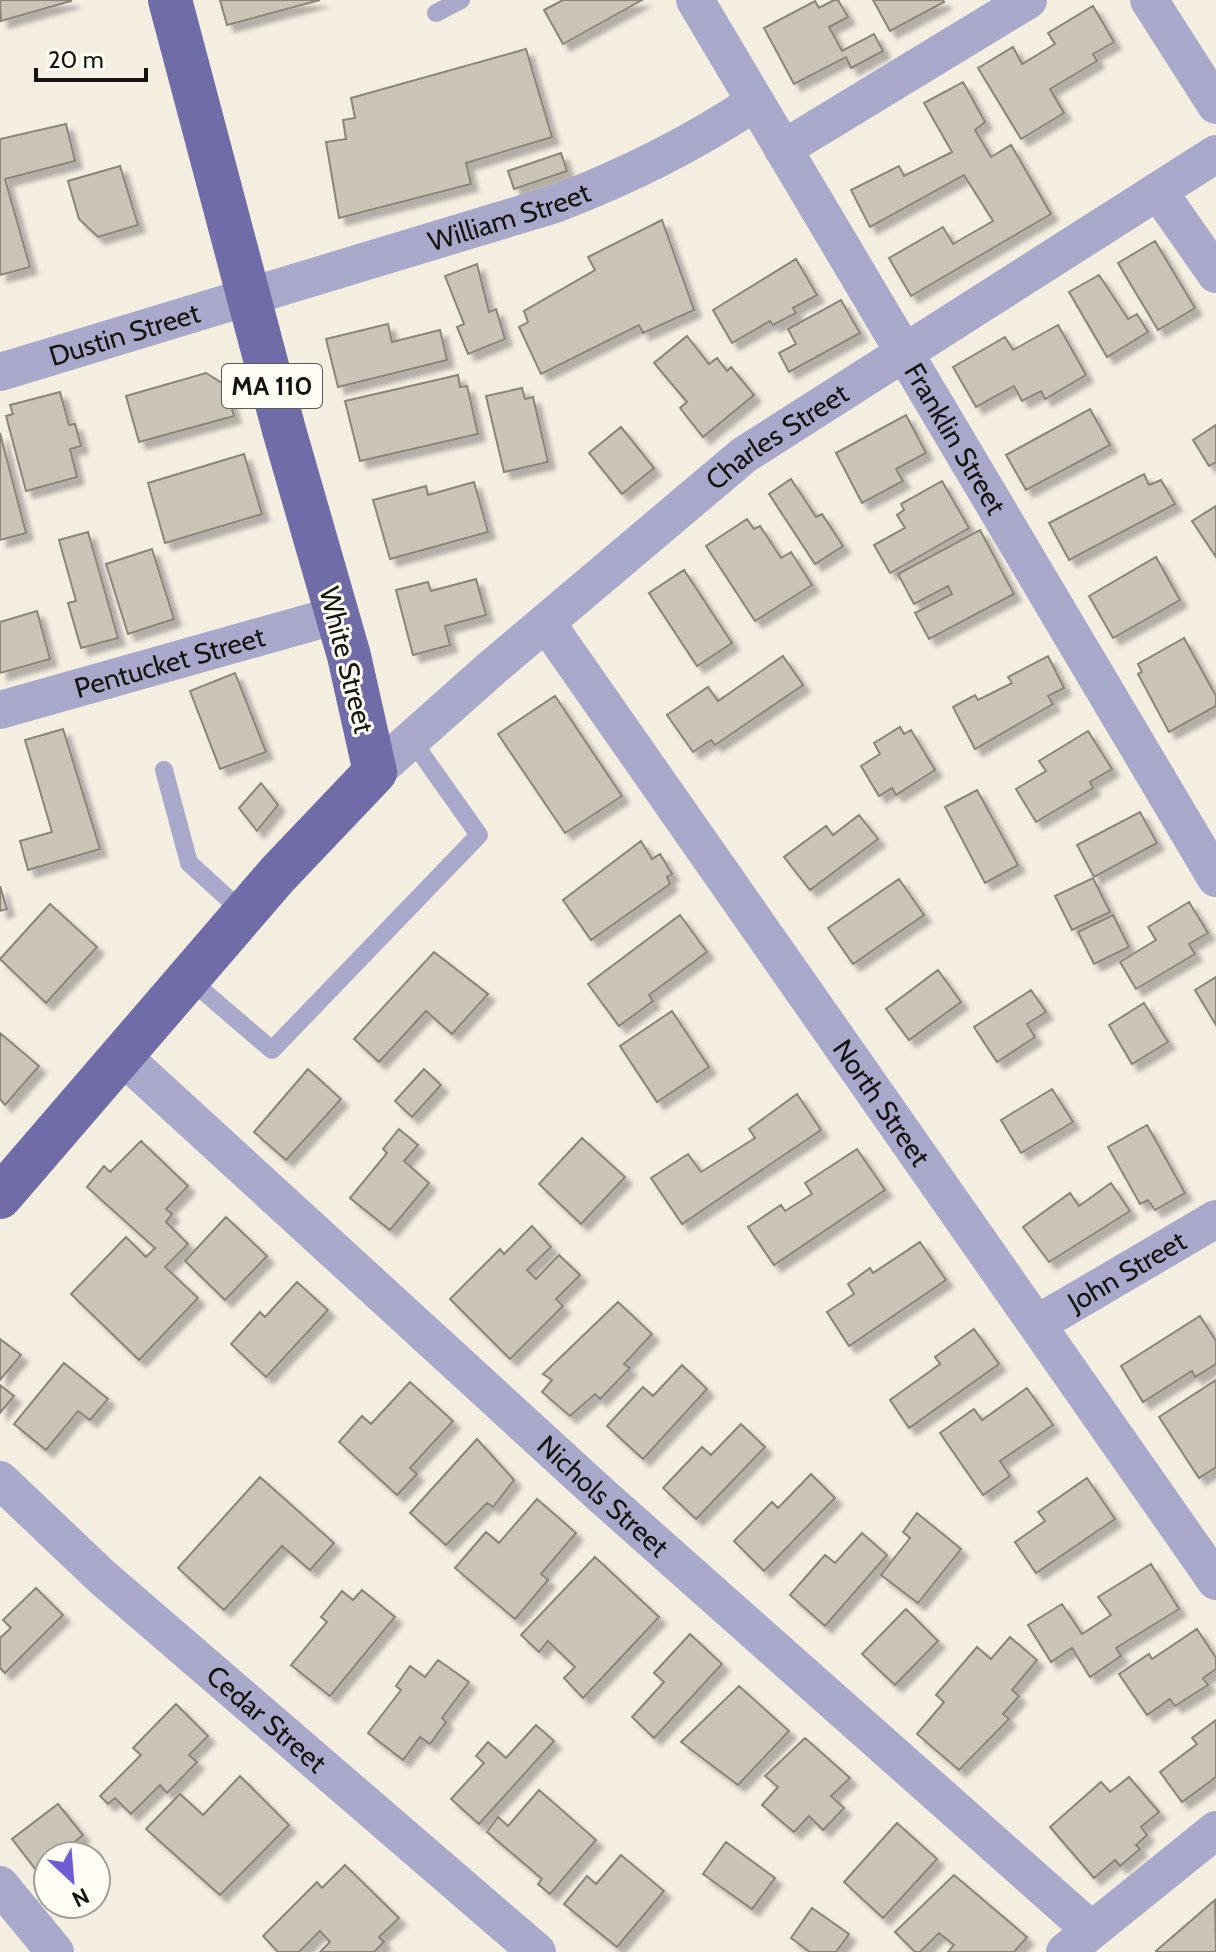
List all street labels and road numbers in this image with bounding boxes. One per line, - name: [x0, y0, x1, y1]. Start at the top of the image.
- street label: William Street: [424, 175, 595, 258]
- street label: Dustin Street: [45, 295, 204, 373]
- street label: Franklin Street: [897, 357, 1013, 520]
- road number: MA 110: [222, 364, 322, 408]
- street label: Charles Street: [698, 376, 855, 497]
- street label: White Street: [312, 583, 382, 737]
- street label: Pentucket Street: [70, 619, 268, 705]
- street label: North Street: [826, 1033, 938, 1172]
- street label: John Street: [1061, 1224, 1192, 1320]
- street label: Nichols Street: [530, 1428, 676, 1564]
- street label: Cedar Street: [200, 1658, 333, 1780]

